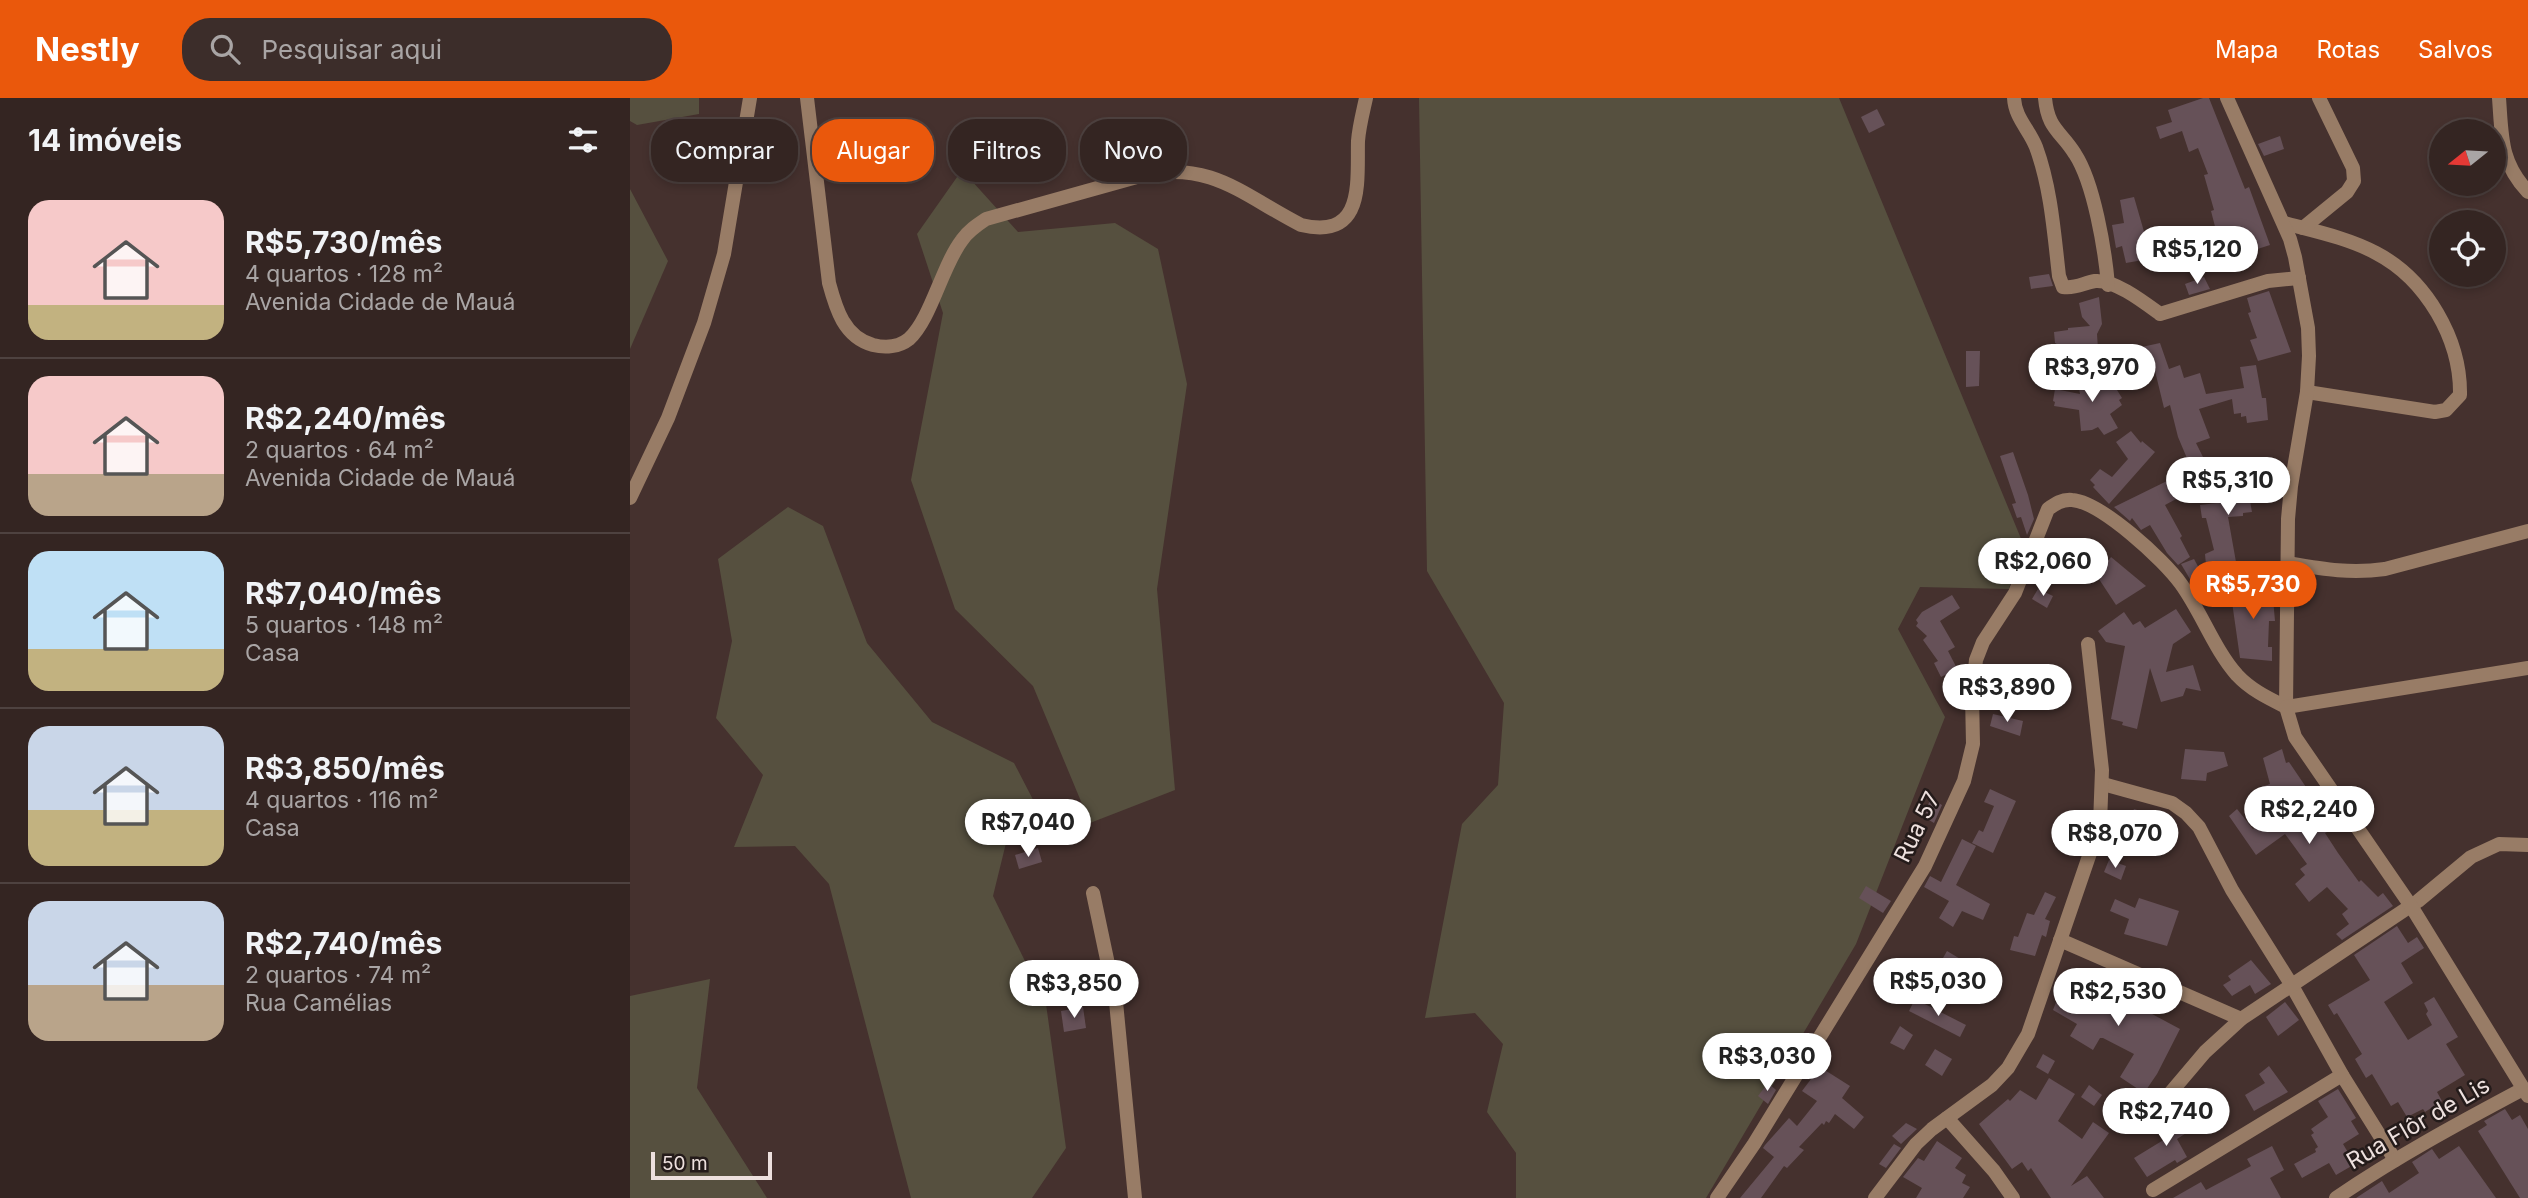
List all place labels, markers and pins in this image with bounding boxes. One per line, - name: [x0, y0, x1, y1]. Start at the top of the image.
- pin: R$5,120: [2132, 226, 2262, 286]
- pin: R$3,970: [2027, 344, 2157, 404]
- pin: R$5,310: [2163, 458, 2293, 517]
- pin: R$2,060: [1978, 538, 2108, 598]
- pin: R$5,730: [2188, 561, 2318, 621]
- pin: R$3,890: [1942, 664, 2072, 724]
- pin: R$2,240: [2244, 786, 2374, 846]
- pin: R$7,040: [963, 800, 1093, 859]
- pin: R$8,070: [2050, 810, 2180, 870]
- pin: R$5,030: [1873, 958, 2003, 1018]
- pin: R$3,850: [1009, 960, 1139, 1020]
- pin: R$2,530: [2053, 968, 2183, 1028]
- pin: R$3,030: [1702, 1034, 1832, 1093]
- pin: R$2,740: [2101, 1088, 2231, 1148]

